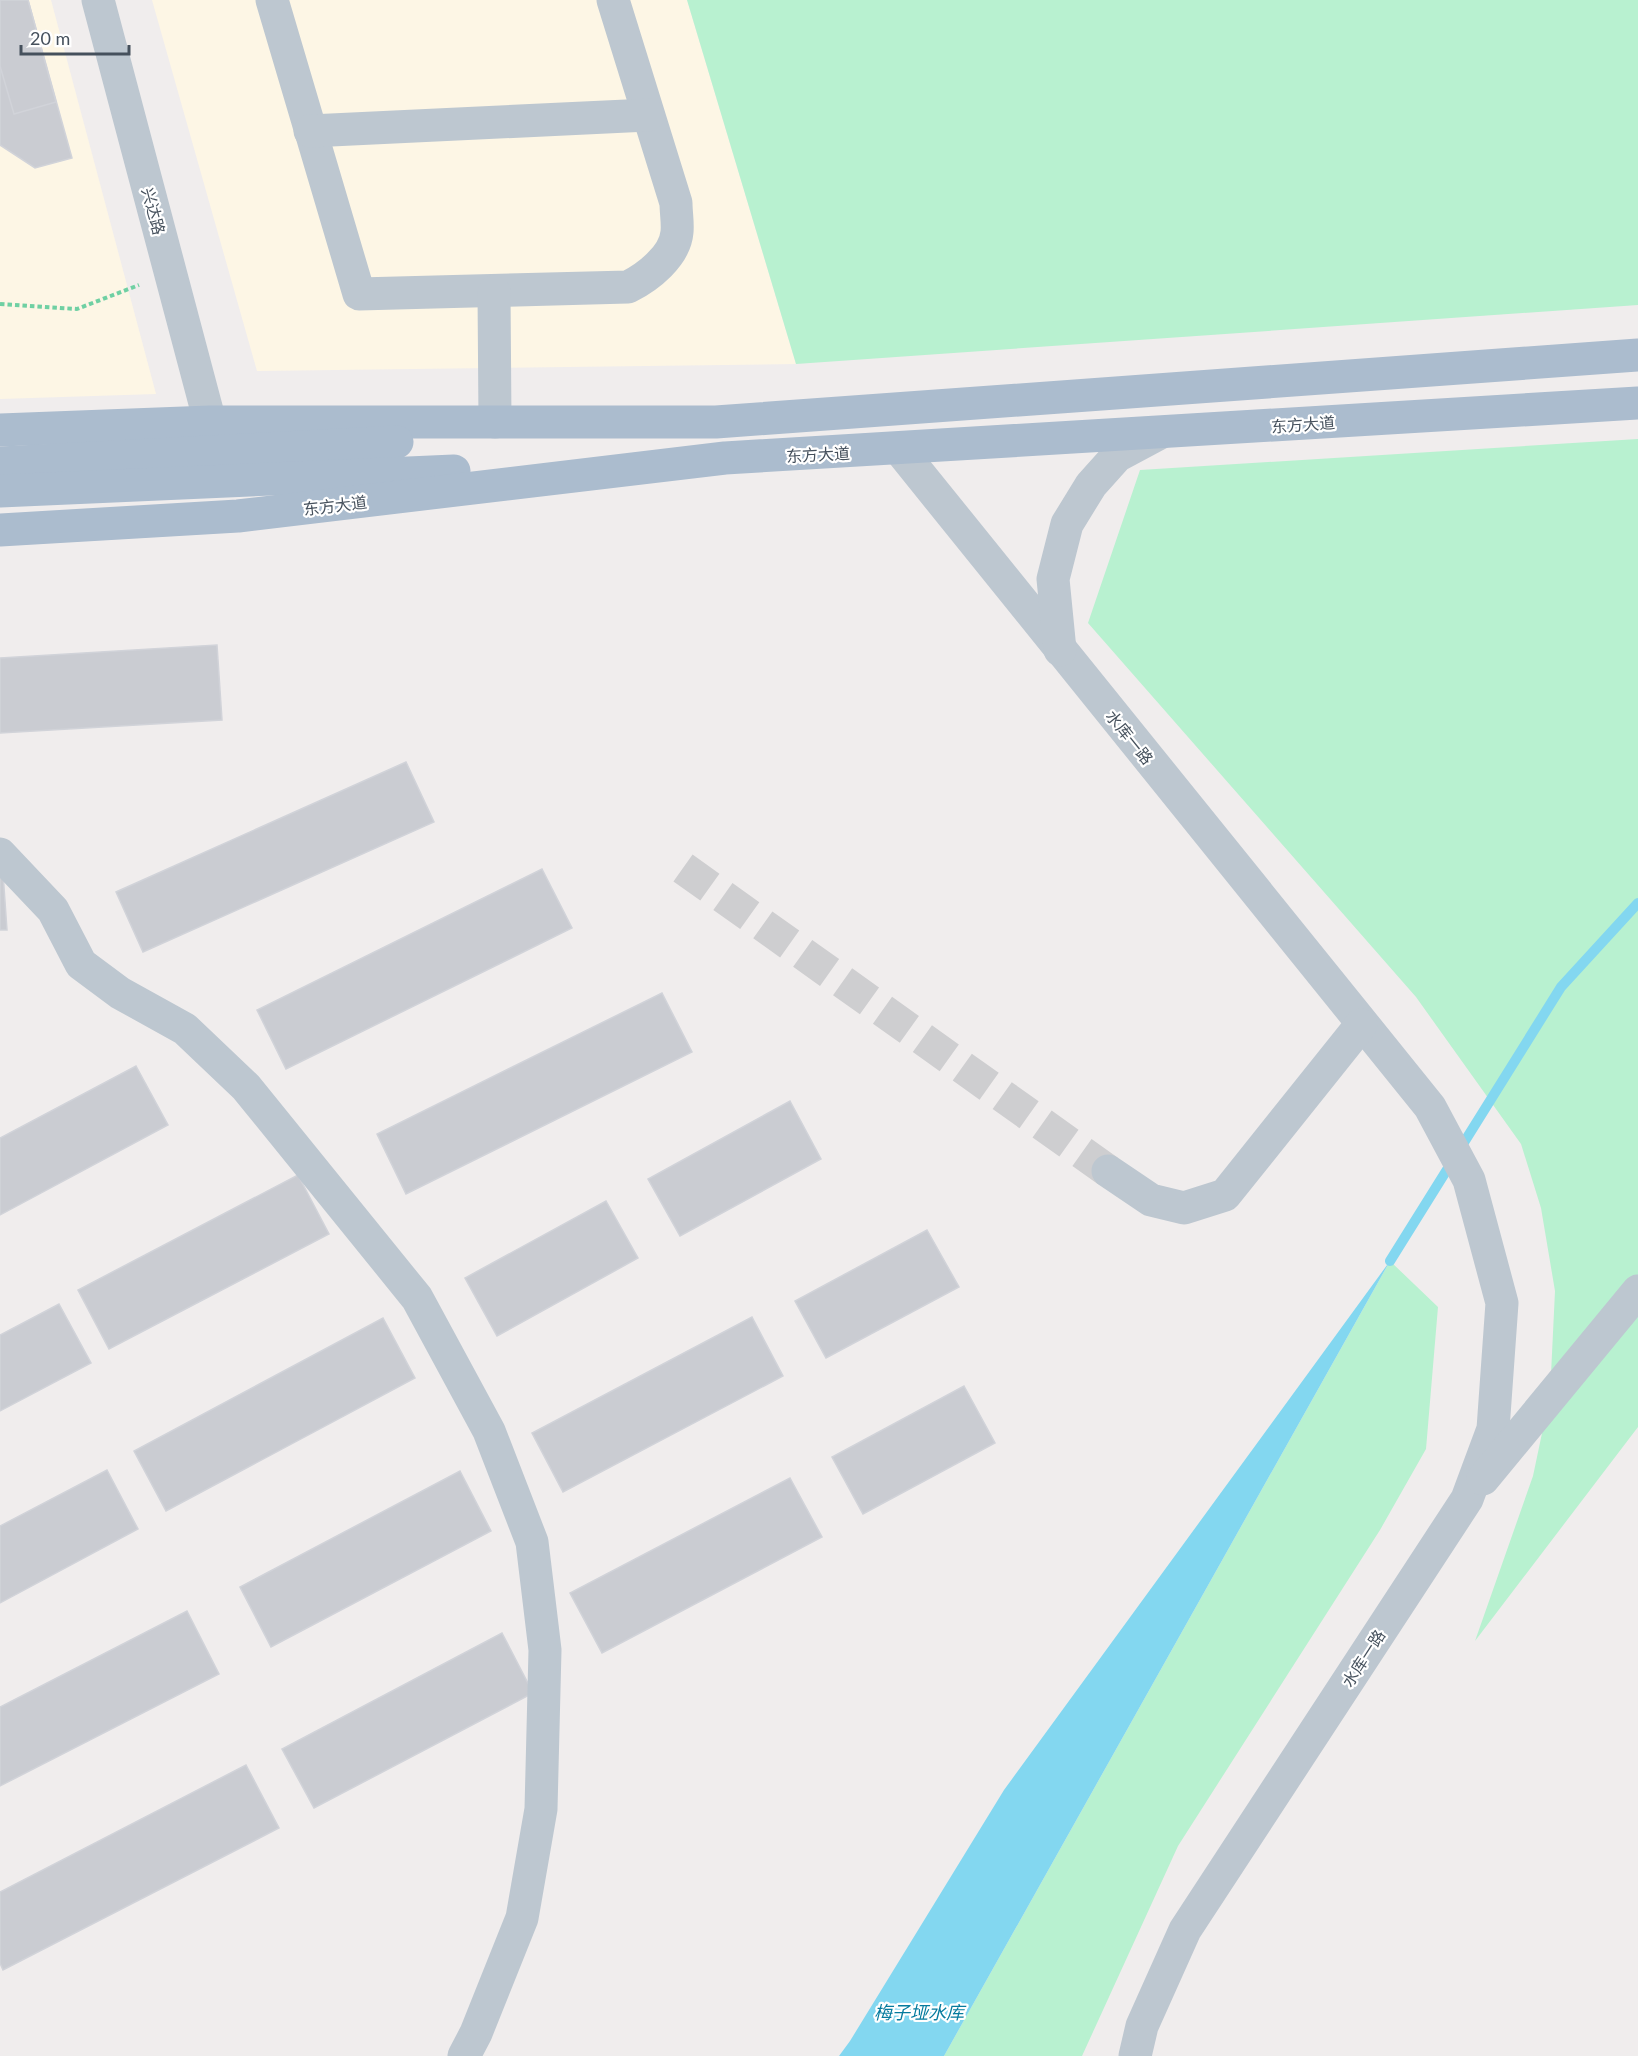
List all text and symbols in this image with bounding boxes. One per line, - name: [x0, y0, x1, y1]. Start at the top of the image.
- scale bar: [21, 18, 129, 56]
- text: 20 m: [30, 27, 70, 49]
- street label: 兴达路: [139, 185, 169, 237]
- street label: 东方大道: [1270, 412, 1336, 436]
- street label: 东方大道: [786, 443, 850, 465]
- street label: 东方大道: [302, 492, 368, 518]
- street label: 水库一路: [1102, 706, 1158, 768]
- street label: 水库一路: [1338, 1626, 1388, 1690]
- water label: 梅子垭水库: [874, 2001, 967, 2023]

